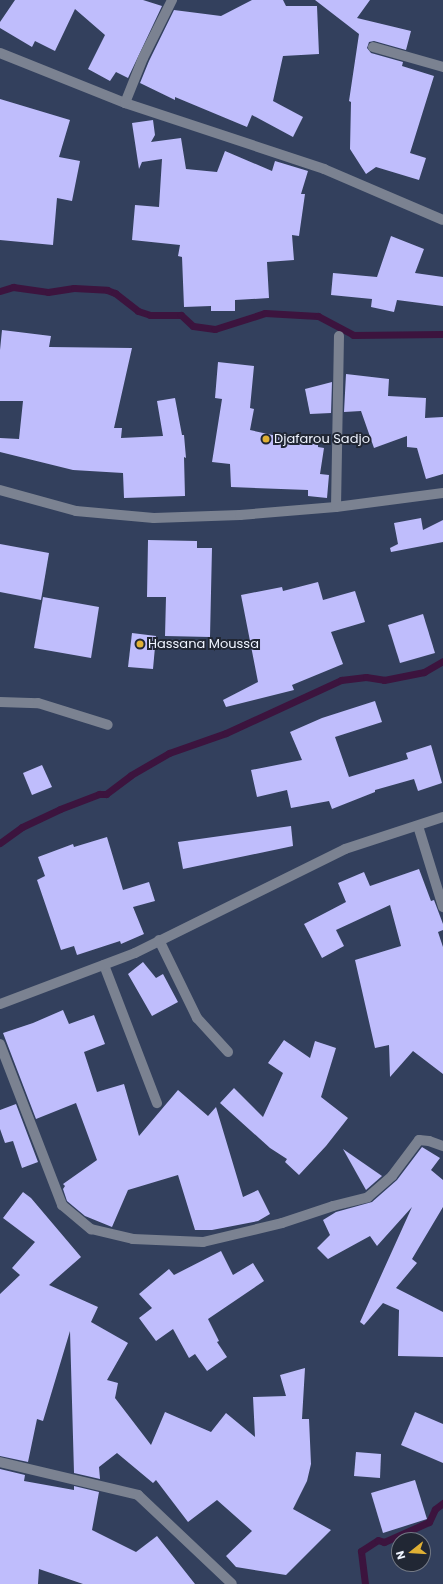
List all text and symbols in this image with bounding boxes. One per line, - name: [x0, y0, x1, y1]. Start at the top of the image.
- place label: Djafarou Sadjo: [274, 431, 370, 447]
- marker: Djafarou Sadjo: [261, 434, 271, 444]
- place label: Hassana Moussa: [148, 636, 259, 652]
- marker: Hassana Moussa: [135, 639, 145, 649]
- north arrow: [391, 1532, 431, 1572]
- text: N: [392, 1549, 409, 1562]

